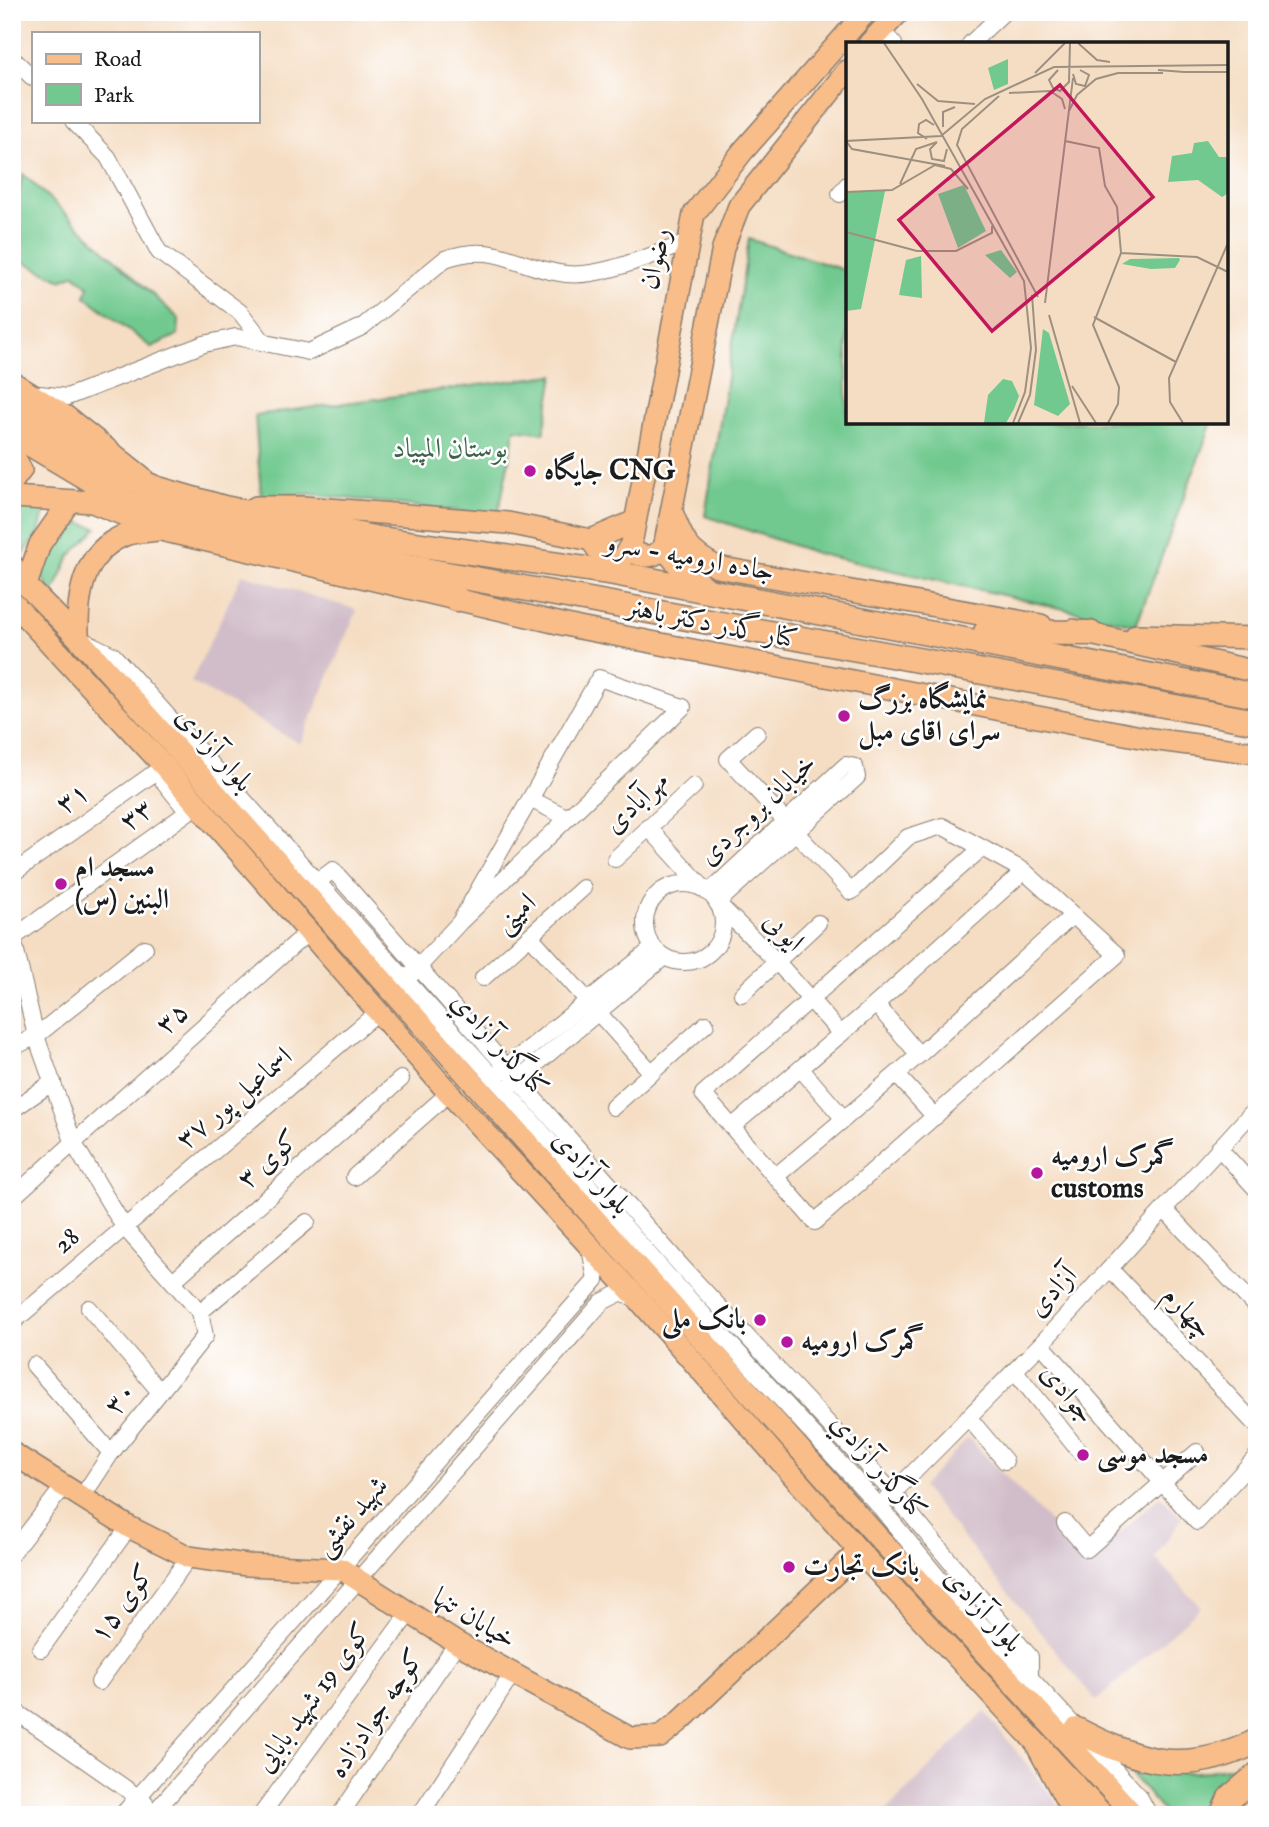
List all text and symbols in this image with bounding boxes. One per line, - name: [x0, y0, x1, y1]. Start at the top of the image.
- legend: [32, 32, 259, 122]
- inset map: [846, 42, 1227, 424]
- text: Road: [94, 47, 142, 74]
- text: Park: [94, 83, 135, 110]
- street label: رضوان: [632, 225, 680, 293]
- park label: بوستان المپیاد: [393, 432, 507, 467]
- place label: جایگاه CNG: [544, 451, 676, 489]
- marker: جایگاه CNG: [522, 463, 538, 479]
- street label: جاده ارومیه - سرو: [600, 525, 777, 590]
- street label: کنار گذر دکتر باهنر: [620, 586, 801, 658]
- place label: نمایشگاه بزرگ سرای اقای مبل: [858, 680, 1001, 750]
- street label: بلوار آزادی: [167, 699, 261, 800]
- marker: نمایشگاه بزرگ سرای اقای مبل: [836, 708, 852, 724]
- street label: خیابان بروجردی: [692, 747, 824, 873]
- street label: مهرآبادی: [597, 763, 677, 842]
- street label: ۳۱: [50, 775, 96, 823]
- street label: ۳۳: [113, 792, 161, 840]
- place label: مسجد ام البنین (س): [75, 851, 169, 918]
- marker: مسجد ام البنین (س): [53, 876, 69, 892]
- street label: امینی: [488, 886, 545, 943]
- street label: ایوبی: [755, 904, 811, 960]
- street label: کنارگذر آزادي: [440, 982, 558, 1107]
- street label: ۳۵: [149, 995, 197, 1043]
- street label: اسماعیل پور ۳۷: [170, 1040, 301, 1159]
- street label: کوی ۳: [231, 1123, 307, 1197]
- street label: بلوار آزادی: [544, 1123, 639, 1223]
- place label: گمرک ارومیه customs: [1051, 1137, 1174, 1207]
- marker: گمرک ارومیه customs: [1029, 1165, 1045, 1181]
- street label: 28: [46, 1220, 88, 1262]
- street label: آزادی: [1020, 1256, 1087, 1325]
- street label: چهارم: [1150, 1279, 1220, 1350]
- place label: بانک ملى: [661, 1303, 746, 1340]
- marker: بانک ملى: [752, 1312, 768, 1328]
- place label: گمرک ارومیه: [801, 1322, 924, 1360]
- marker: گمرک ارومیه: [779, 1334, 795, 1350]
- street label: جوادی: [1032, 1357, 1102, 1431]
- street label: ۳۰: [97, 1375, 145, 1423]
- street label: کنارگذر آزادي: [820, 1404, 937, 1530]
- place label: مسجد موسی: [1097, 1438, 1209, 1473]
- marker: مسجد موسی: [1075, 1447, 1091, 1463]
- street label: شهید نقشی: [307, 1469, 397, 1565]
- place label: بانک تجارت: [803, 1550, 919, 1585]
- street label: کوی ۱۵: [83, 1558, 163, 1650]
- marker: بانک تجارت: [781, 1559, 797, 1575]
- street label: بلوار آزادی: [936, 1561, 1031, 1661]
- street label: خیابان تنها: [426, 1581, 522, 1657]
- street label: کوی 19 شهید بابایی: [248, 1616, 380, 1780]
- street label: کوچه جوادزاده: [321, 1643, 433, 1785]

